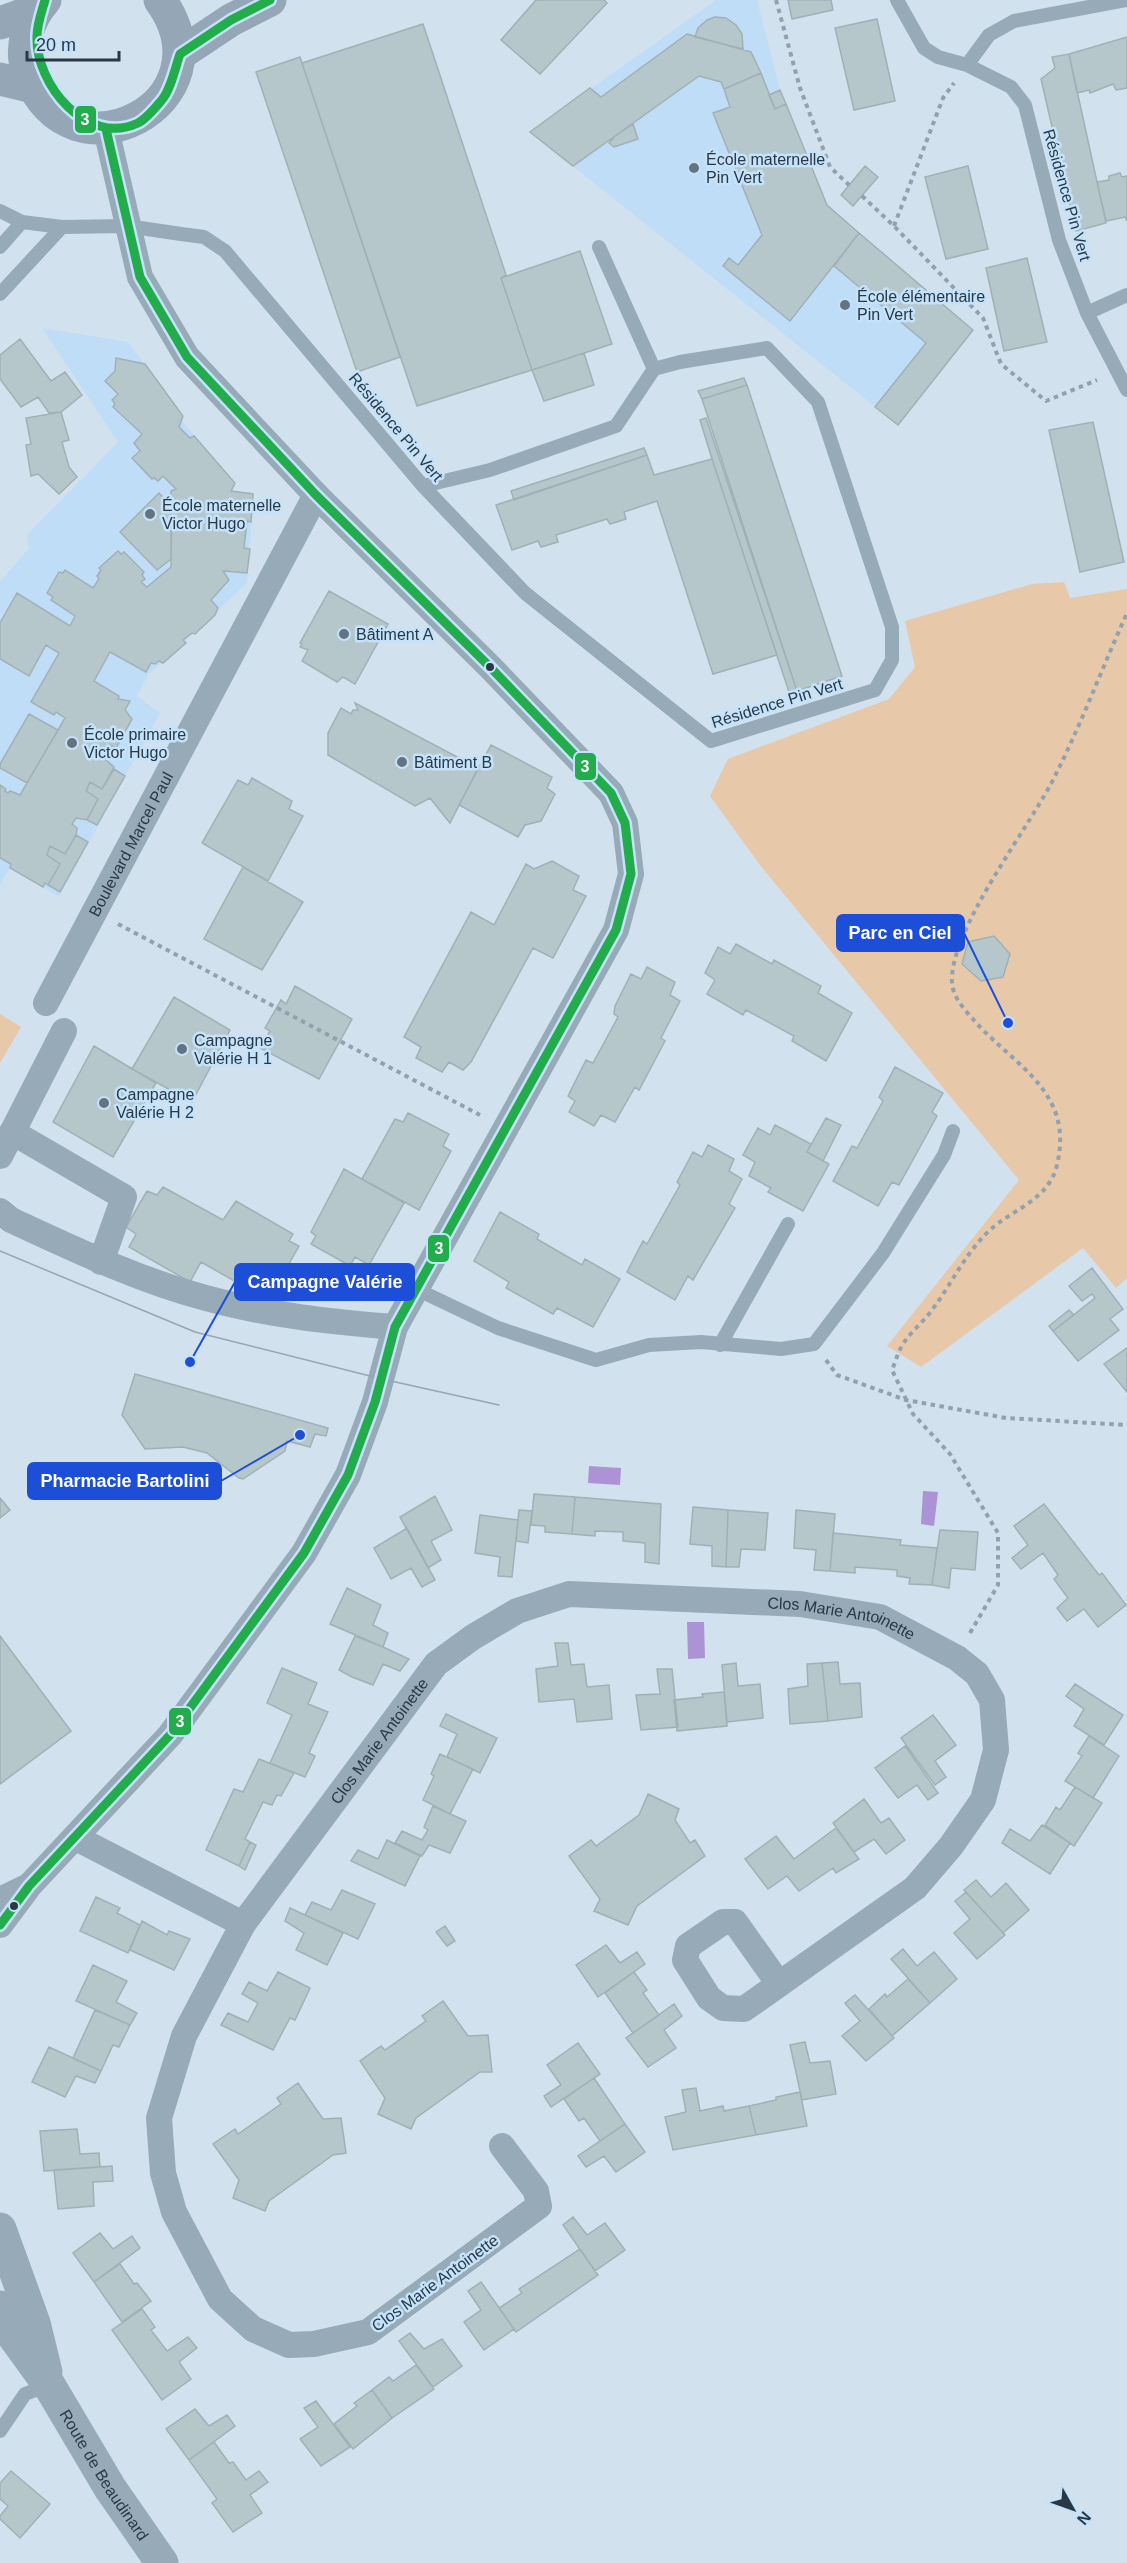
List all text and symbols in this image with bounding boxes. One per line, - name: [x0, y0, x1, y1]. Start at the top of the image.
- scale bar: [27, 24, 118, 62]
- text: 20 m: [36, 35, 76, 55]
- line badge: 3: [74, 105, 97, 134]
- text: 3: [81, 111, 90, 128]
- street label: Résidence Pin Vert: [1040, 127, 1094, 263]
- place label: École maternelle Pin Vert: [706, 150, 825, 186]
- marker: École maternelle Pin Vert: [687, 161, 701, 175]
- place label: École élémentaire Pin Vert: [857, 287, 985, 323]
- marker: École élémentaire Pin Vert: [838, 298, 852, 312]
- street label: Résidence Pin Vert: [346, 369, 447, 485]
- place label: École maternelle Victor Hugo: [162, 496, 281, 532]
- marker: École maternelle Victor Hugo: [143, 507, 157, 521]
- place label: Bâtiment A: [356, 626, 434, 643]
- marker: Bâtiment A: [337, 627, 351, 641]
- unlabelled marker: [484, 661, 496, 673]
- street label: Résidence Pin Vert: [709, 675, 845, 731]
- place label: École primaire Victor Hugo: [84, 725, 186, 761]
- marker: École primaire Victor Hugo: [65, 736, 79, 750]
- line badge: 3: [574, 752, 597, 781]
- place label: Bâtiment B: [414, 754, 492, 771]
- marker: Bâtiment B: [395, 755, 409, 769]
- text: 3: [581, 758, 590, 775]
- street label: Boulevard Marcel Paul: [85, 769, 176, 919]
- callout: Parc en Ciel: [837, 915, 964, 951]
- text: Parc en Ciel: [848, 923, 952, 943]
- place label: Campagne Valérie H 1: [194, 1032, 272, 1067]
- marker: Campagne Valérie H 1: [175, 1042, 189, 1056]
- place label: Campagne Valérie H 2: [116, 1086, 194, 1121]
- marker: Campagne Valérie H 2: [97, 1096, 111, 1110]
- line badge: 3: [427, 1234, 450, 1263]
- text: 3: [435, 1240, 444, 1257]
- callout: Campagne Valérie: [235, 1264, 414, 1300]
- text: Campagne Valérie: [247, 1272, 403, 1292]
- callout: Pharmacie Bartolini: [28, 1463, 221, 1499]
- text: Pharmacie Bartolini: [40, 1471, 210, 1491]
- street label: Clos Marie Antoinette: [767, 1594, 918, 1643]
- street label: Clos Marie Antoinette: [327, 1675, 431, 1807]
- line badge: 3: [168, 1707, 192, 1736]
- text: 3: [176, 1713, 185, 1730]
- unlabelled marker: [8, 1900, 20, 1912]
- street label: Clos Marie Antoinette: [368, 2231, 502, 2335]
- street label: Route de Beaudinard: [57, 2406, 152, 2543]
- north arrow: [1043, 2479, 1103, 2539]
- text: N: [1074, 2508, 1094, 2528]

